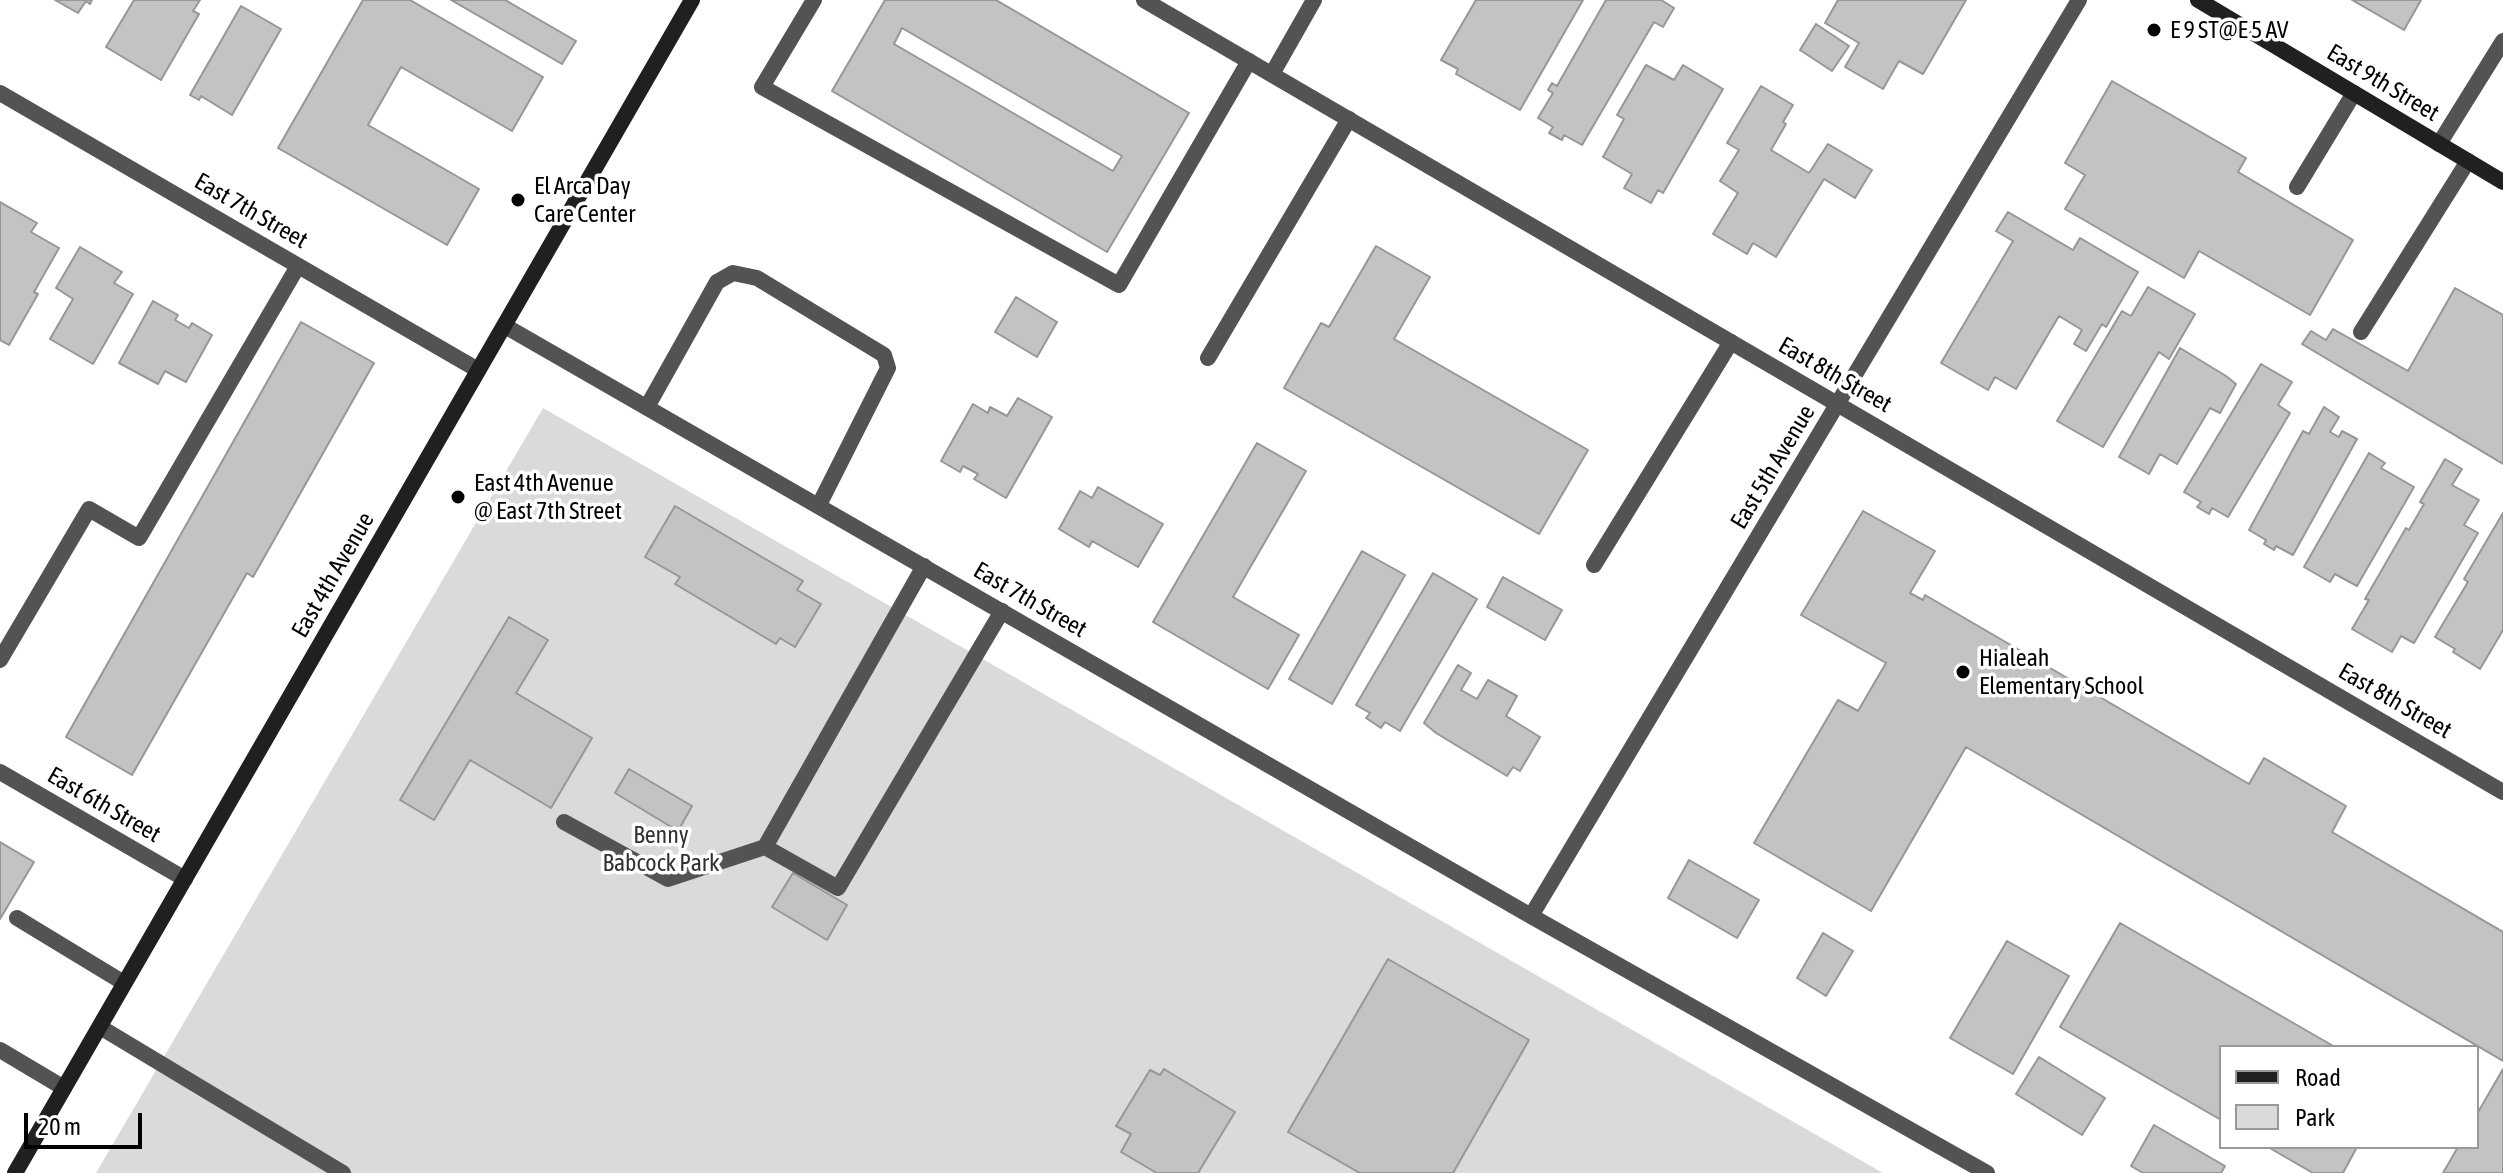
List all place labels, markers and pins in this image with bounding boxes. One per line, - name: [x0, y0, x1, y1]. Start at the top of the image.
- place label: E 9 ST@E 5 AV: [2170, 16, 2289, 44]
- marker: E 9 ST@E 5 AV: [2145, 21, 2163, 39]
- place label: El Arca Day Care Center: [534, 172, 635, 228]
- marker: El Arca Day Care Center: [509, 191, 527, 209]
- place label: East 4th Avenue @ East 7th Street: [474, 469, 622, 525]
- marker: East 4th Avenue @ East 7th Street: [449, 488, 467, 506]
- place label: Hialeah Elementary School: [1979, 644, 2144, 700]
- marker: Hialeah Elementary School: [1954, 663, 1972, 681]

